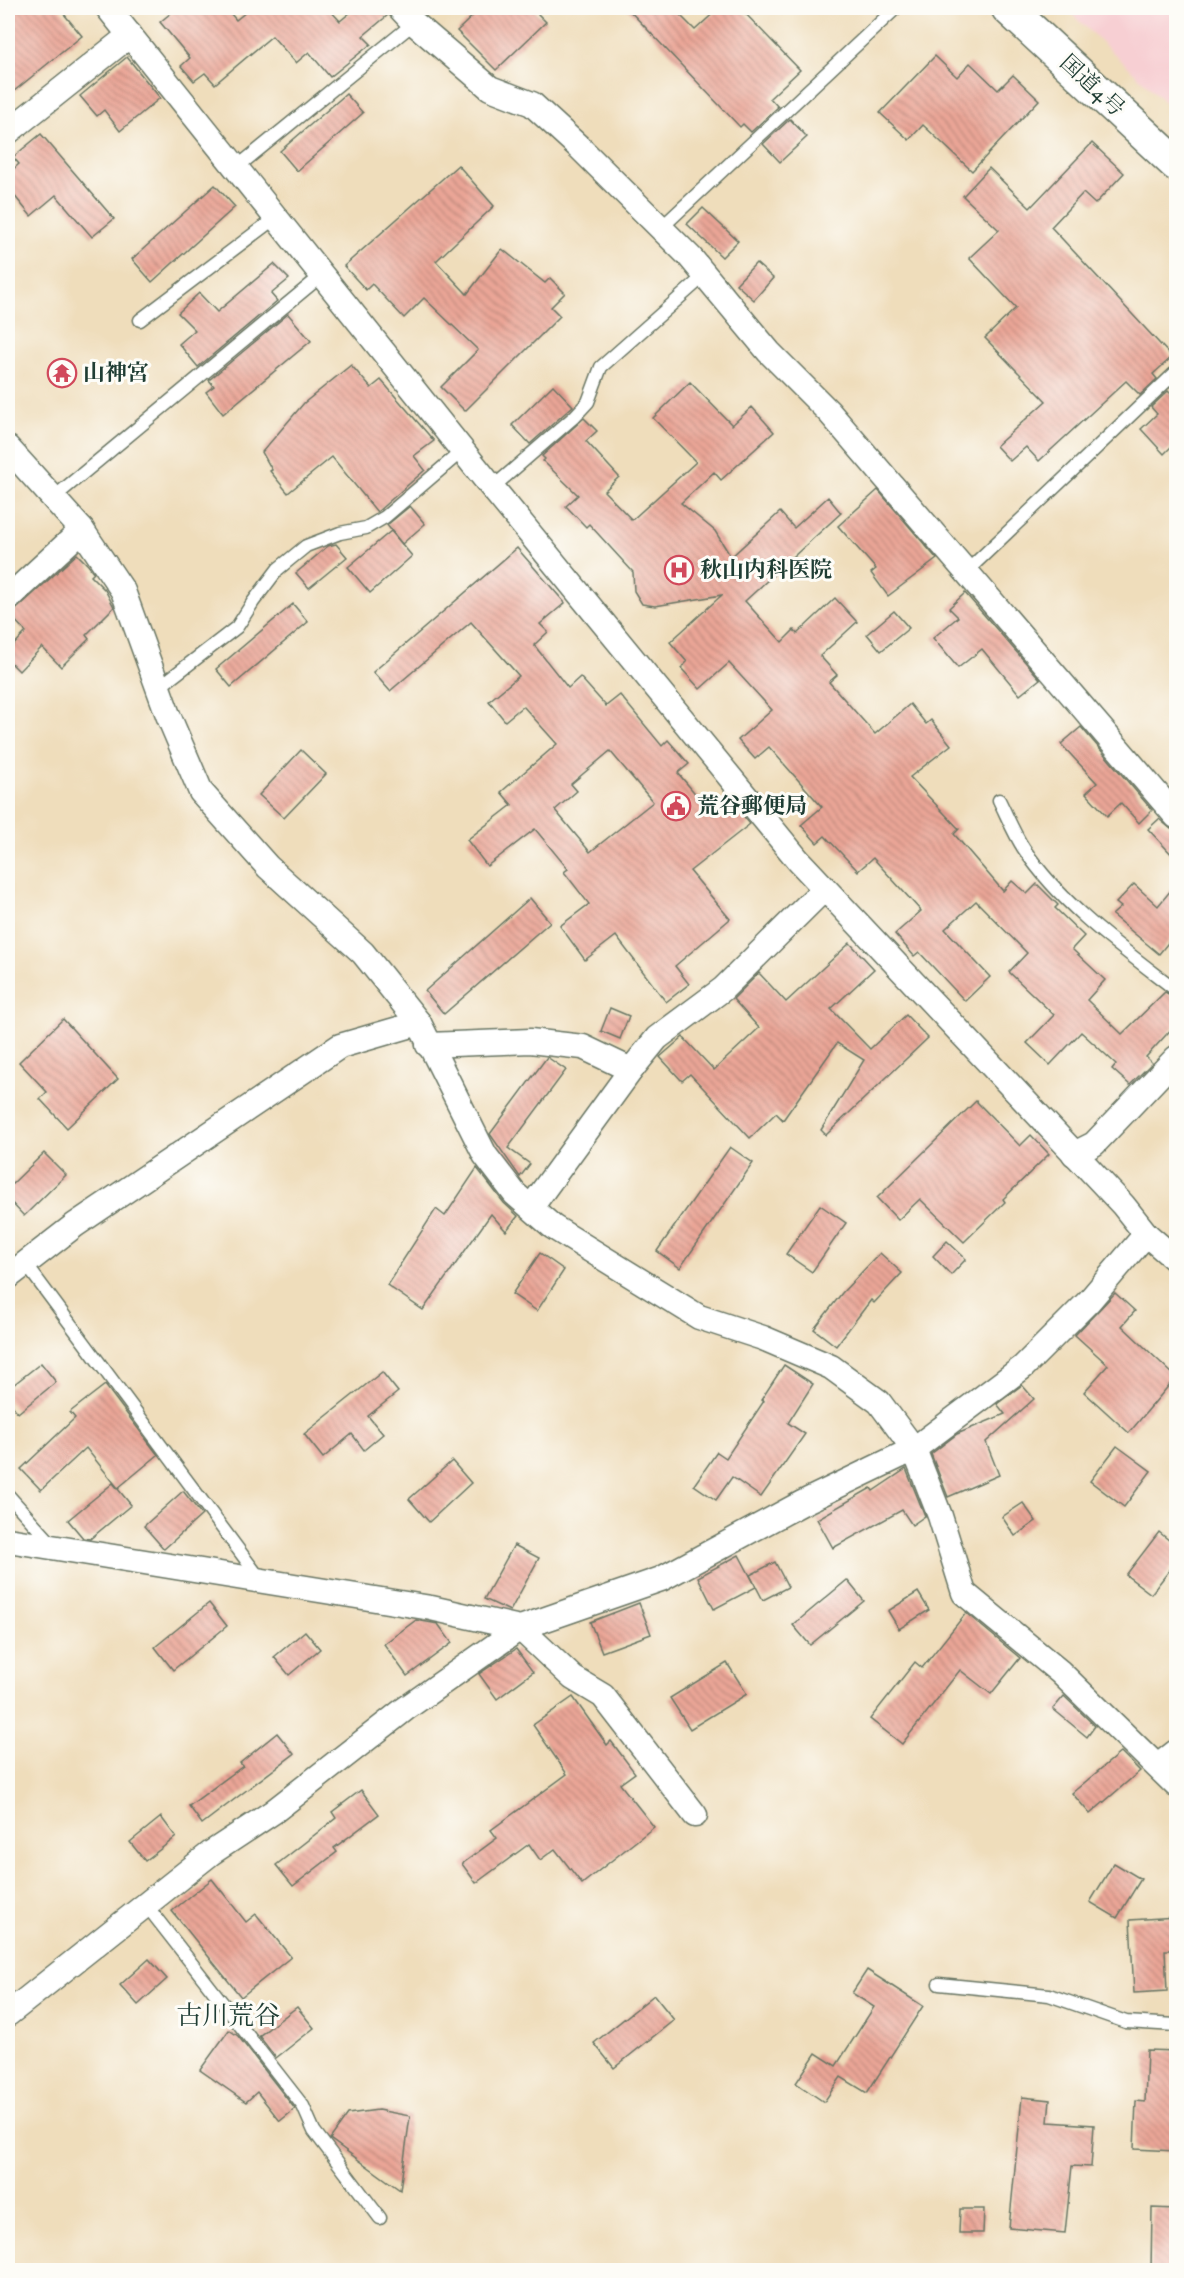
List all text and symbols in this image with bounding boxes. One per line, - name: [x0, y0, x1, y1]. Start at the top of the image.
- street label: 国道4号: [1054, 49, 1130, 123]
- temple icon: 山神宮: [46, 357, 78, 389]
- place label: 山神宮: [83, 360, 149, 387]
- hospital icon: 秋山内科医院: [663, 554, 695, 586]
- place label: 秋山内科医院: [700, 557, 832, 584]
- public building icon: 荒谷郵便局: [660, 790, 692, 822]
- place label: 荒谷郵便局: [697, 793, 807, 820]
- district label: 古川荒谷: [176, 2000, 280, 2033]

